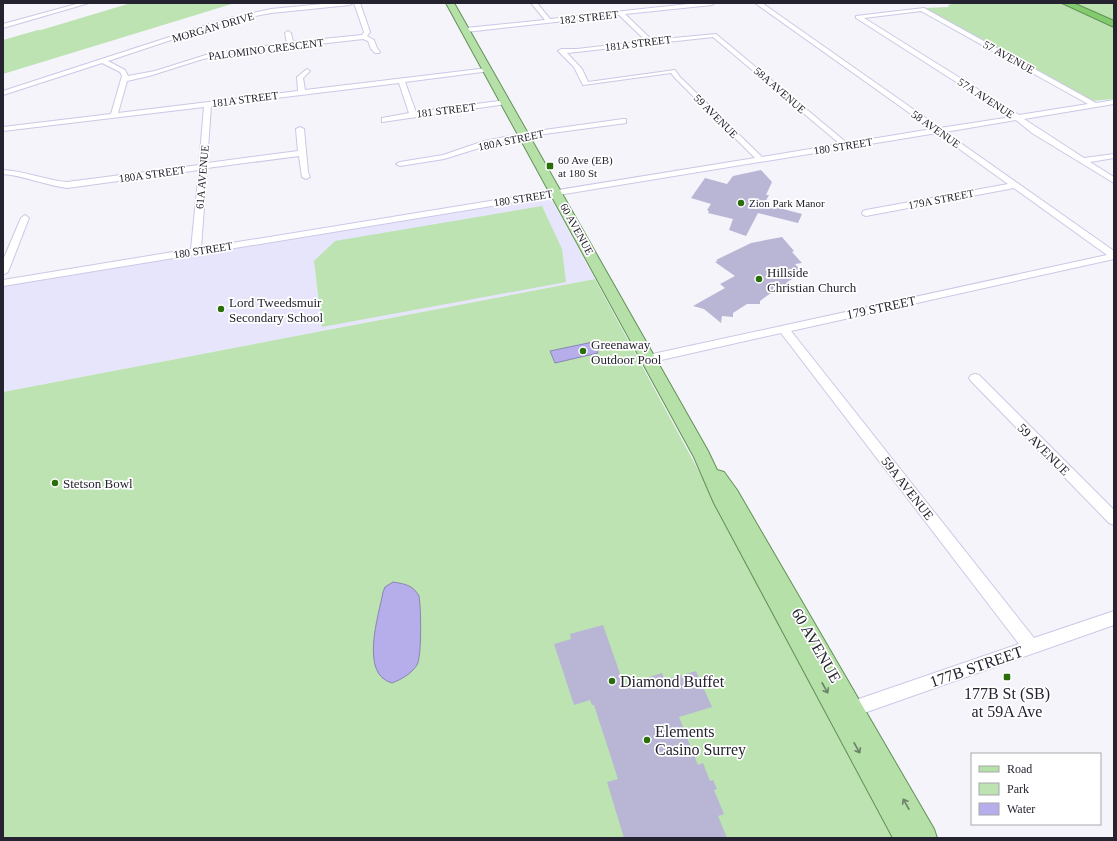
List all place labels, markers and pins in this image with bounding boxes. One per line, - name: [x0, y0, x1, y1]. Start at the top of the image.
- place label: 60 Ave (EB) at 180 St: [558, 154, 613, 179]
- marker: 60 Ave (EB) at 180 St: [545, 161, 555, 171]
- place label: Zion Park Manor: [749, 197, 825, 209]
- marker: Zion Park Manor: [736, 198, 746, 208]
- place label: Hillside Christian Church: [767, 265, 857, 295]
- marker: Hillside Christian Church: [754, 274, 764, 284]
- place label: Lord Tweedsmuir Secondary School: [229, 295, 324, 325]
- marker: Lord Tweedsmuir Secondary School: [216, 304, 226, 314]
- place label: Greenaway Outdoor Pool: [591, 337, 662, 367]
- marker: Greenaway Outdoor Pool: [578, 346, 588, 356]
- place label: Stetson Bowl: [63, 476, 133, 491]
- marker: Stetson Bowl: [50, 478, 60, 488]
- marker: 177B St (SB) at 59A Ave: [1002, 672, 1012, 682]
- place label: Diamond Buffet: [620, 673, 725, 690]
- marker: Diamond Buffet: [607, 676, 617, 686]
- place label: 177B St (SB) at 59A Ave: [964, 685, 1050, 720]
- place label: Elements Casino Surrey: [655, 723, 746, 759]
- marker: Elements Casino Surrey: [642, 735, 652, 745]

